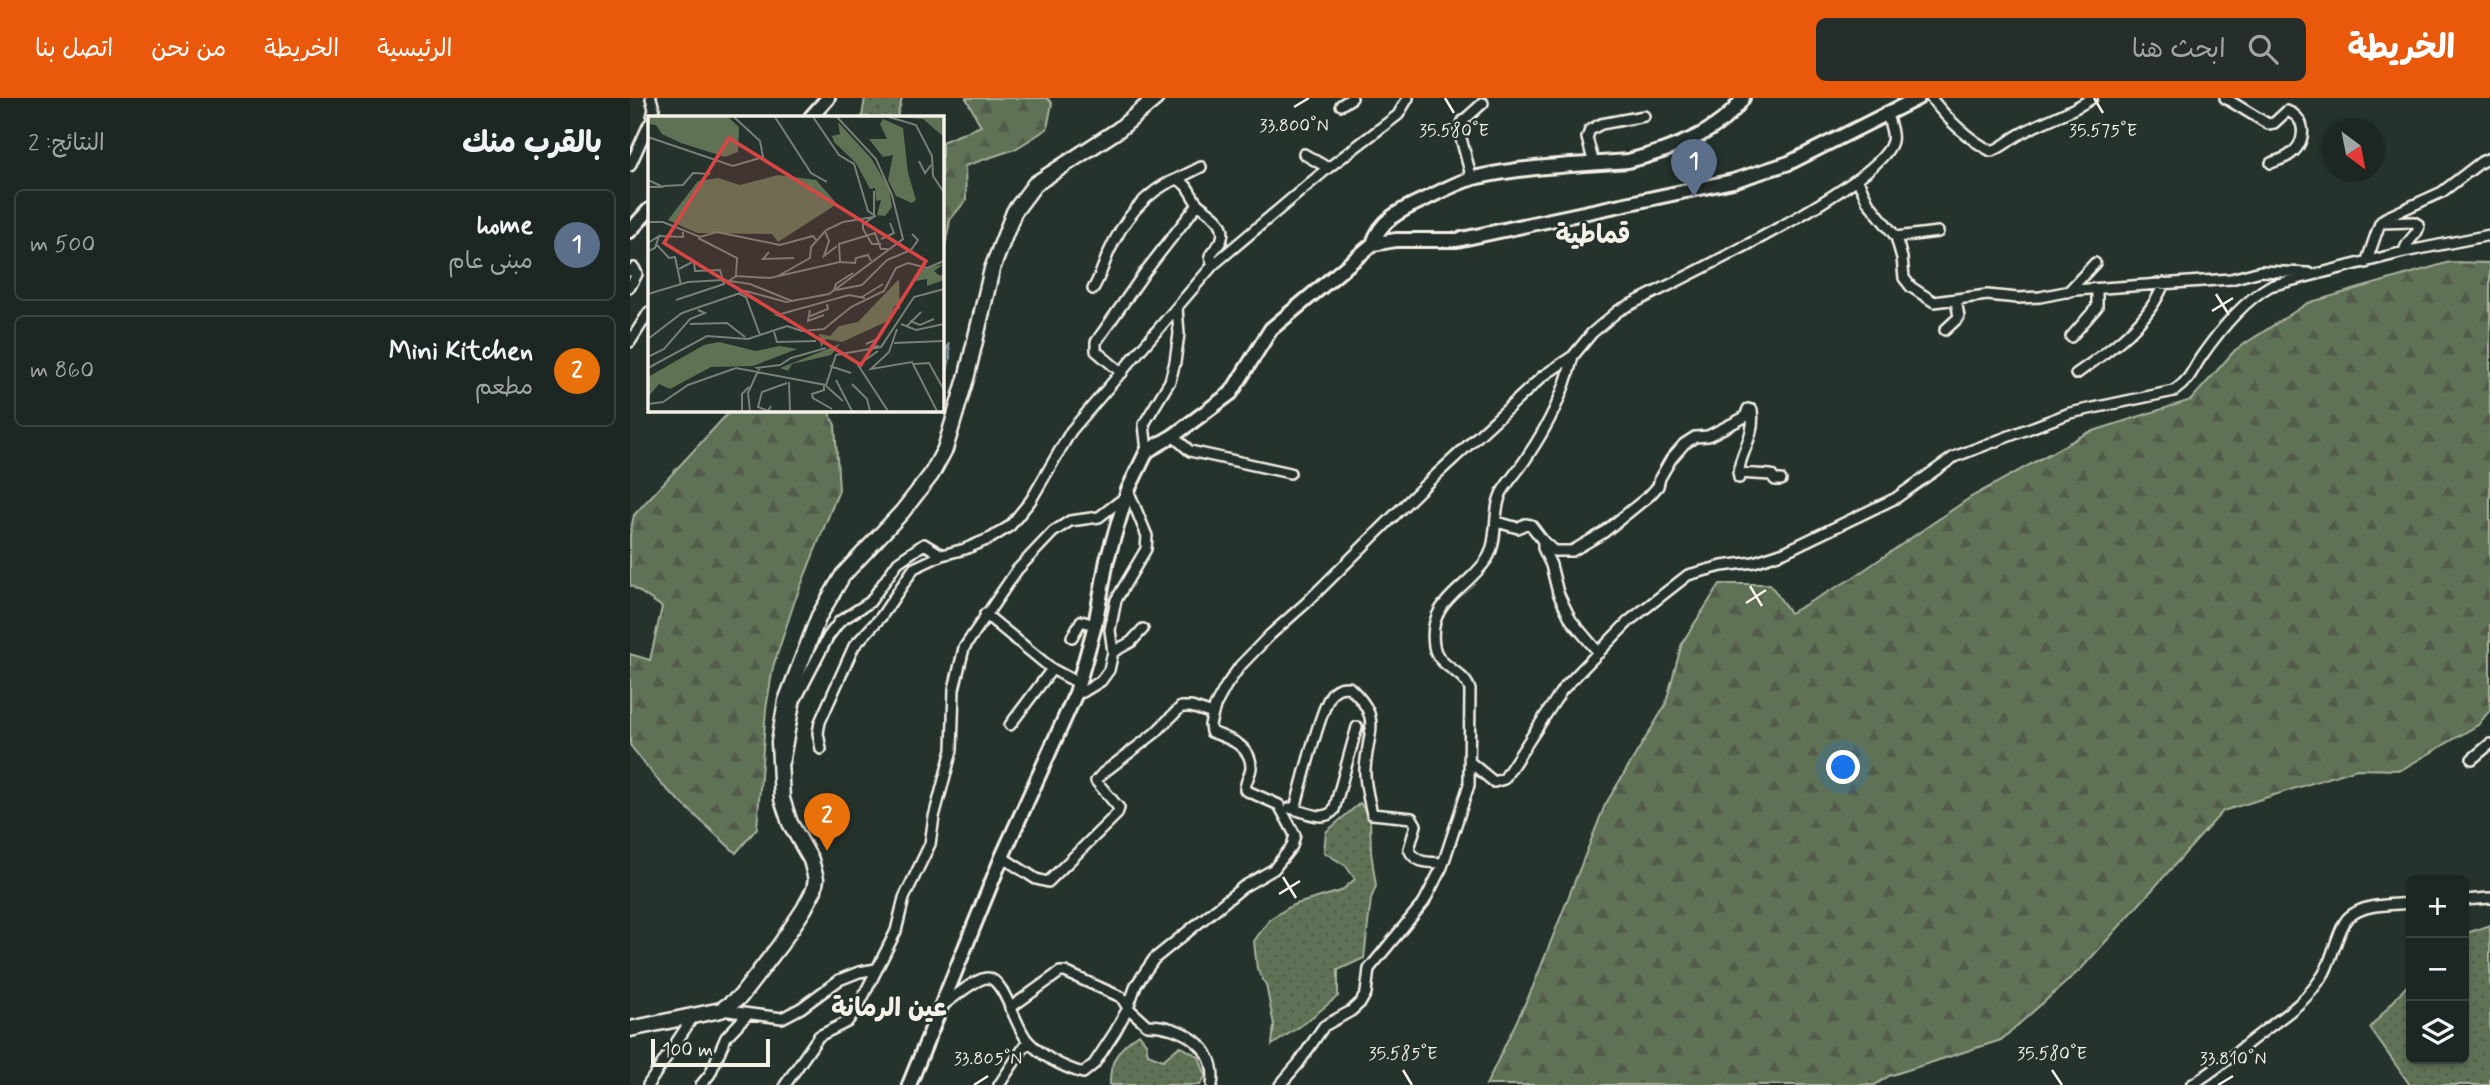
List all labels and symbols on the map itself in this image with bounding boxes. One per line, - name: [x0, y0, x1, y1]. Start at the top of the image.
- text: 33.800°N: [1259, 114, 1329, 138]
- inset map: [648, 116, 943, 411]
- text: 35.580°E: [1419, 119, 1489, 143]
- text: 35.575°E: [2069, 119, 2137, 143]
- north arrow: [2322, 119, 2385, 182]
- pin: 1: [1671, 139, 1717, 197]
- district label: قماطية: [1556, 219, 1630, 253]
- your location: [1826, 750, 1860, 784]
- pin: 2: [804, 793, 850, 851]
- district label: عين الرمانة: [831, 992, 947, 1026]
- scale bar: [651, 1036, 770, 1068]
- text: 35.585°E: [1368, 1042, 1438, 1066]
- text: 35.580°E: [2017, 1042, 2087, 1066]
- text: 33.805°N: [954, 1047, 1022, 1071]
- text: 33.810°N: [2200, 1047, 2266, 1071]

